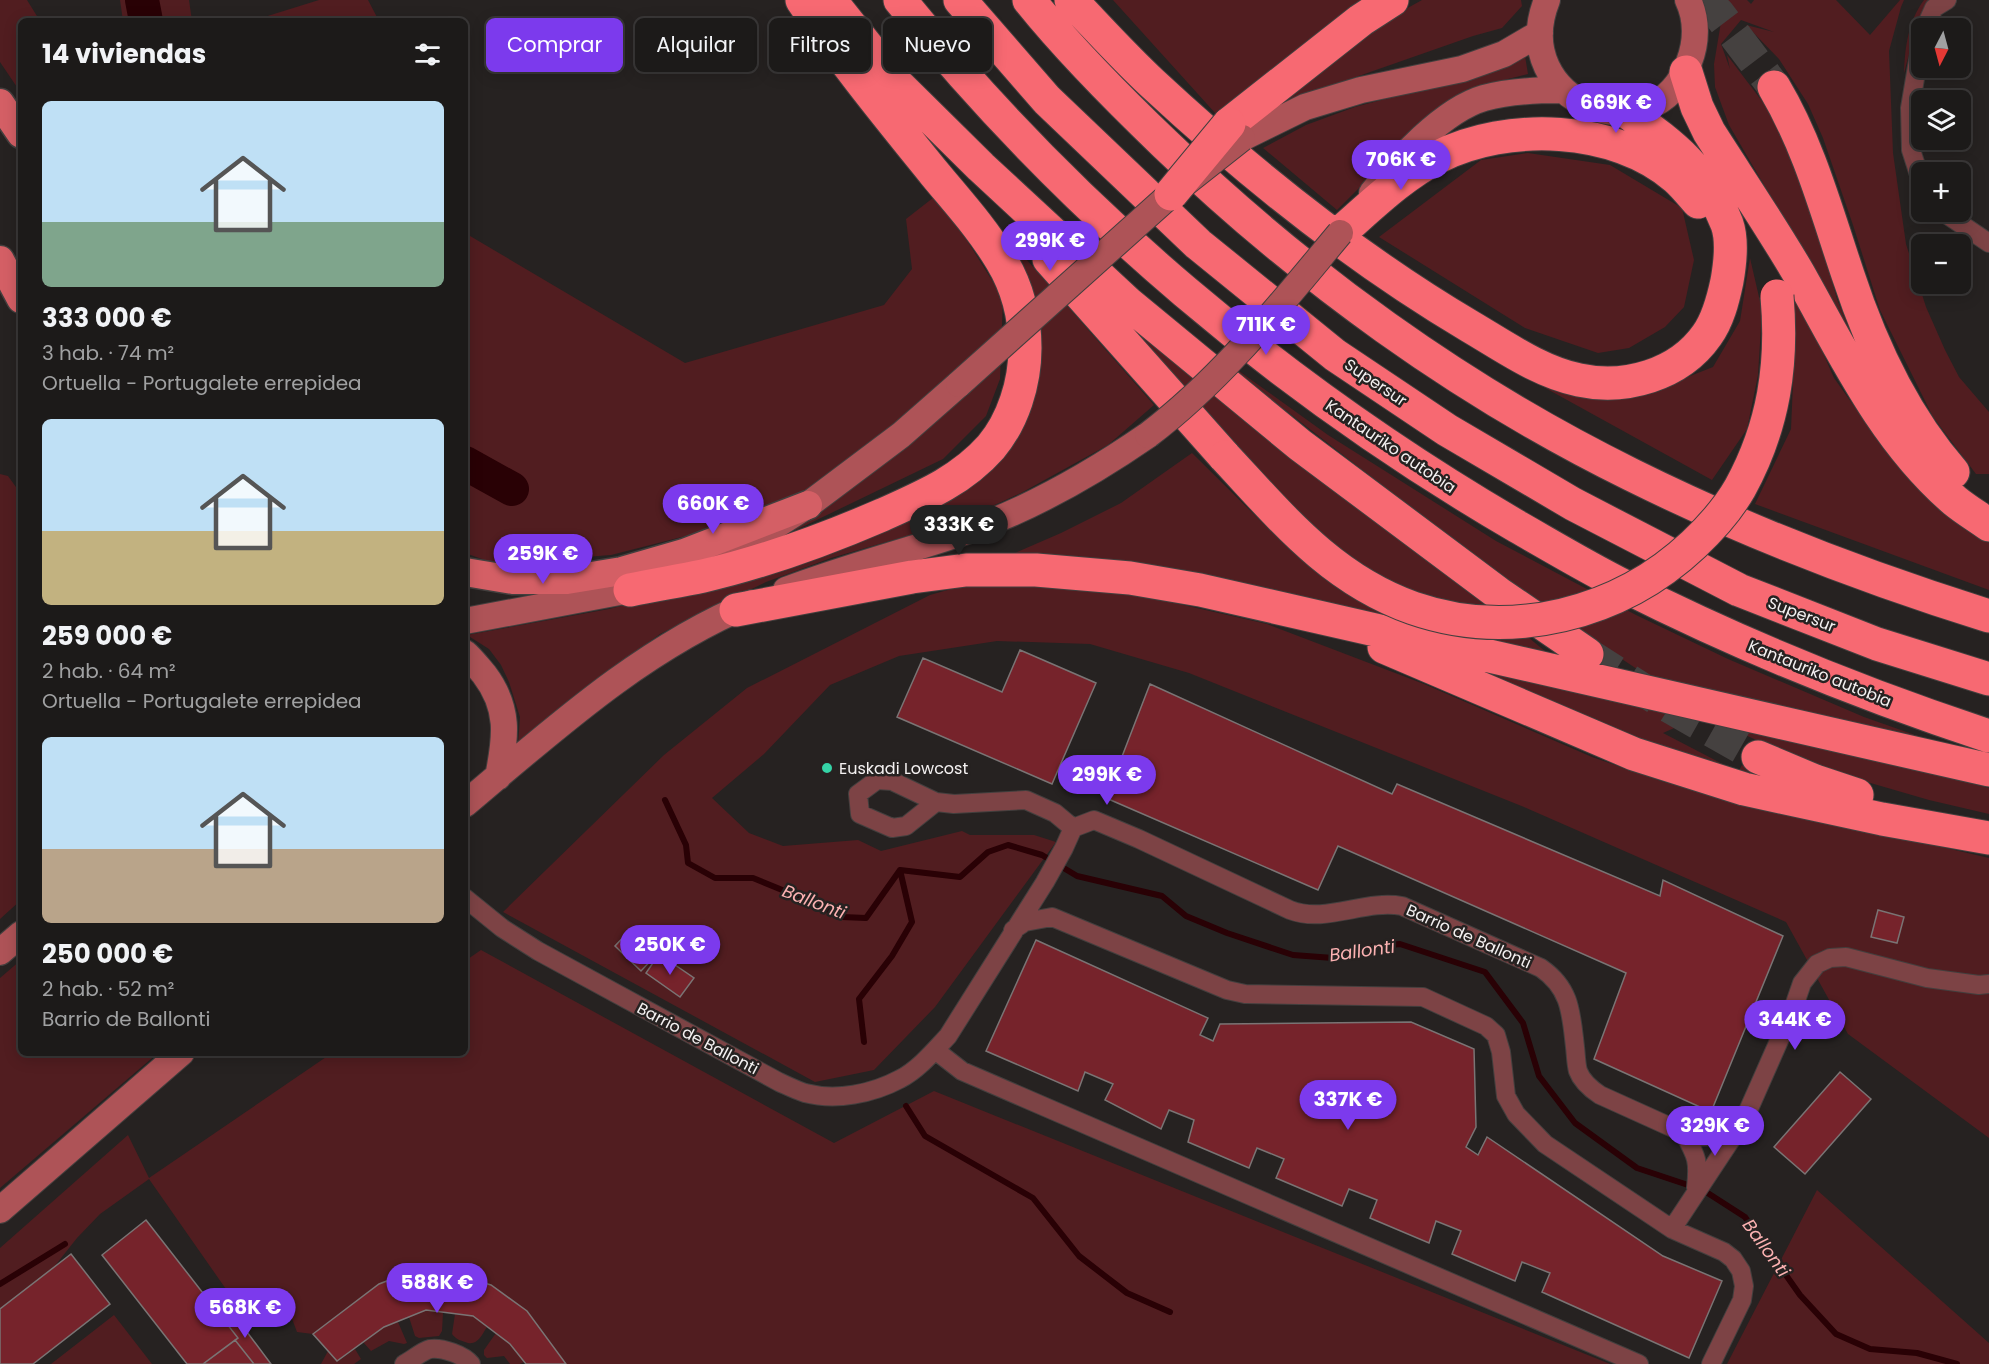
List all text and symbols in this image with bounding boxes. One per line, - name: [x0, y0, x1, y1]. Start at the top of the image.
- chip: Comprar: [486, 18, 623, 72]
- chip: Alquilar: [635, 18, 757, 72]
- chip: Filtros: [769, 18, 871, 72]
- chip: Nuevo: [883, 18, 992, 72]
- north arrow: [1911, 18, 1971, 78]
- map controls: [1911, 18, 1971, 294]
- text: 14 viviendas: [42, 36, 206, 72]
- icon: filters: [411, 38, 444, 71]
- pin: 669K €: [1567, 83, 1665, 134]
- text: 669K €: [1580, 88, 1652, 116]
- button: layers: [1911, 90, 1971, 150]
- icon: home: [189, 140, 297, 248]
- pin: 706K €: [1352, 140, 1450, 191]
- text: 706K €: [1366, 145, 1436, 173]
- button: +: [1911, 162, 1971, 222]
- pin: 299K €: [1001, 221, 1099, 272]
- text: 299K €: [1015, 226, 1085, 254]
- button: −: [1911, 234, 1971, 294]
- text: 333 000 €: [42, 300, 172, 336]
- pin: 711K €: [1217, 305, 1315, 356]
- text: 711K €: [1236, 310, 1296, 338]
- text: 3 hab. · 74 m²: [42, 339, 174, 367]
- street label: Supersur: [1340, 353, 1412, 412]
- text: Ortuella - Portugalete errepidea: [42, 369, 362, 397]
- street label: Kantauriko autobia: [1321, 394, 1461, 499]
- icon: home: [189, 458, 297, 566]
- pin: 660K €: [664, 484, 762, 535]
- text: 660K €: [677, 489, 749, 517]
- pin: 333K €: [910, 505, 1008, 556]
- text: 333K €: [924, 510, 994, 538]
- pin: 259K €: [494, 534, 592, 585]
- text: 259K €: [508, 539, 578, 567]
- street label: Supersur: [1765, 591, 1839, 638]
- text: 259 000 €: [42, 618, 172, 654]
- street label: Kantauriko autobia: [1745, 634, 1895, 713]
- text: 2 hab. · 64 m²: [42, 657, 176, 685]
- text: Ortuella - Portugalete errepidea: [42, 687, 362, 715]
- pin: 299K €: [1058, 755, 1156, 806]
- place label: Euskadi Lowcost: [839, 757, 968, 780]
- text: 299K €: [1072, 760, 1142, 788]
- marker: Euskadi Lowcost: [820, 761, 834, 775]
- icon: home: [189, 776, 297, 884]
- water label: Ballonti: [779, 878, 850, 925]
- street label: Barrio de Ballonti: [1403, 899, 1535, 974]
- pin: 250K €: [621, 925, 719, 976]
- text: 250K €: [634, 930, 706, 958]
- water label: Ballonti: [1327, 933, 1397, 967]
- text: 250 000 €: [42, 936, 173, 972]
- text: 2 hab. · 52 m²: [42, 975, 174, 1003]
- street label: Barrio de Ballonti: [633, 997, 763, 1080]
- pin: 344K €: [1746, 1000, 1844, 1051]
- text: Barrio de Ballonti: [42, 1005, 210, 1033]
- text: 344K €: [1758, 1005, 1832, 1033]
- pin: 337K €: [1299, 1080, 1397, 1131]
- text: 337K €: [1314, 1085, 1383, 1113]
- pin: 329K €: [1666, 1106, 1764, 1157]
- text: 329K €: [1680, 1111, 1750, 1139]
- water label: Ballonti: [1737, 1214, 1796, 1282]
- pin: 588K €: [388, 1263, 486, 1314]
- text: 588K €: [400, 1268, 474, 1296]
- pin: 568K €: [196, 1288, 294, 1339]
- text: 568K €: [209, 1293, 281, 1321]

